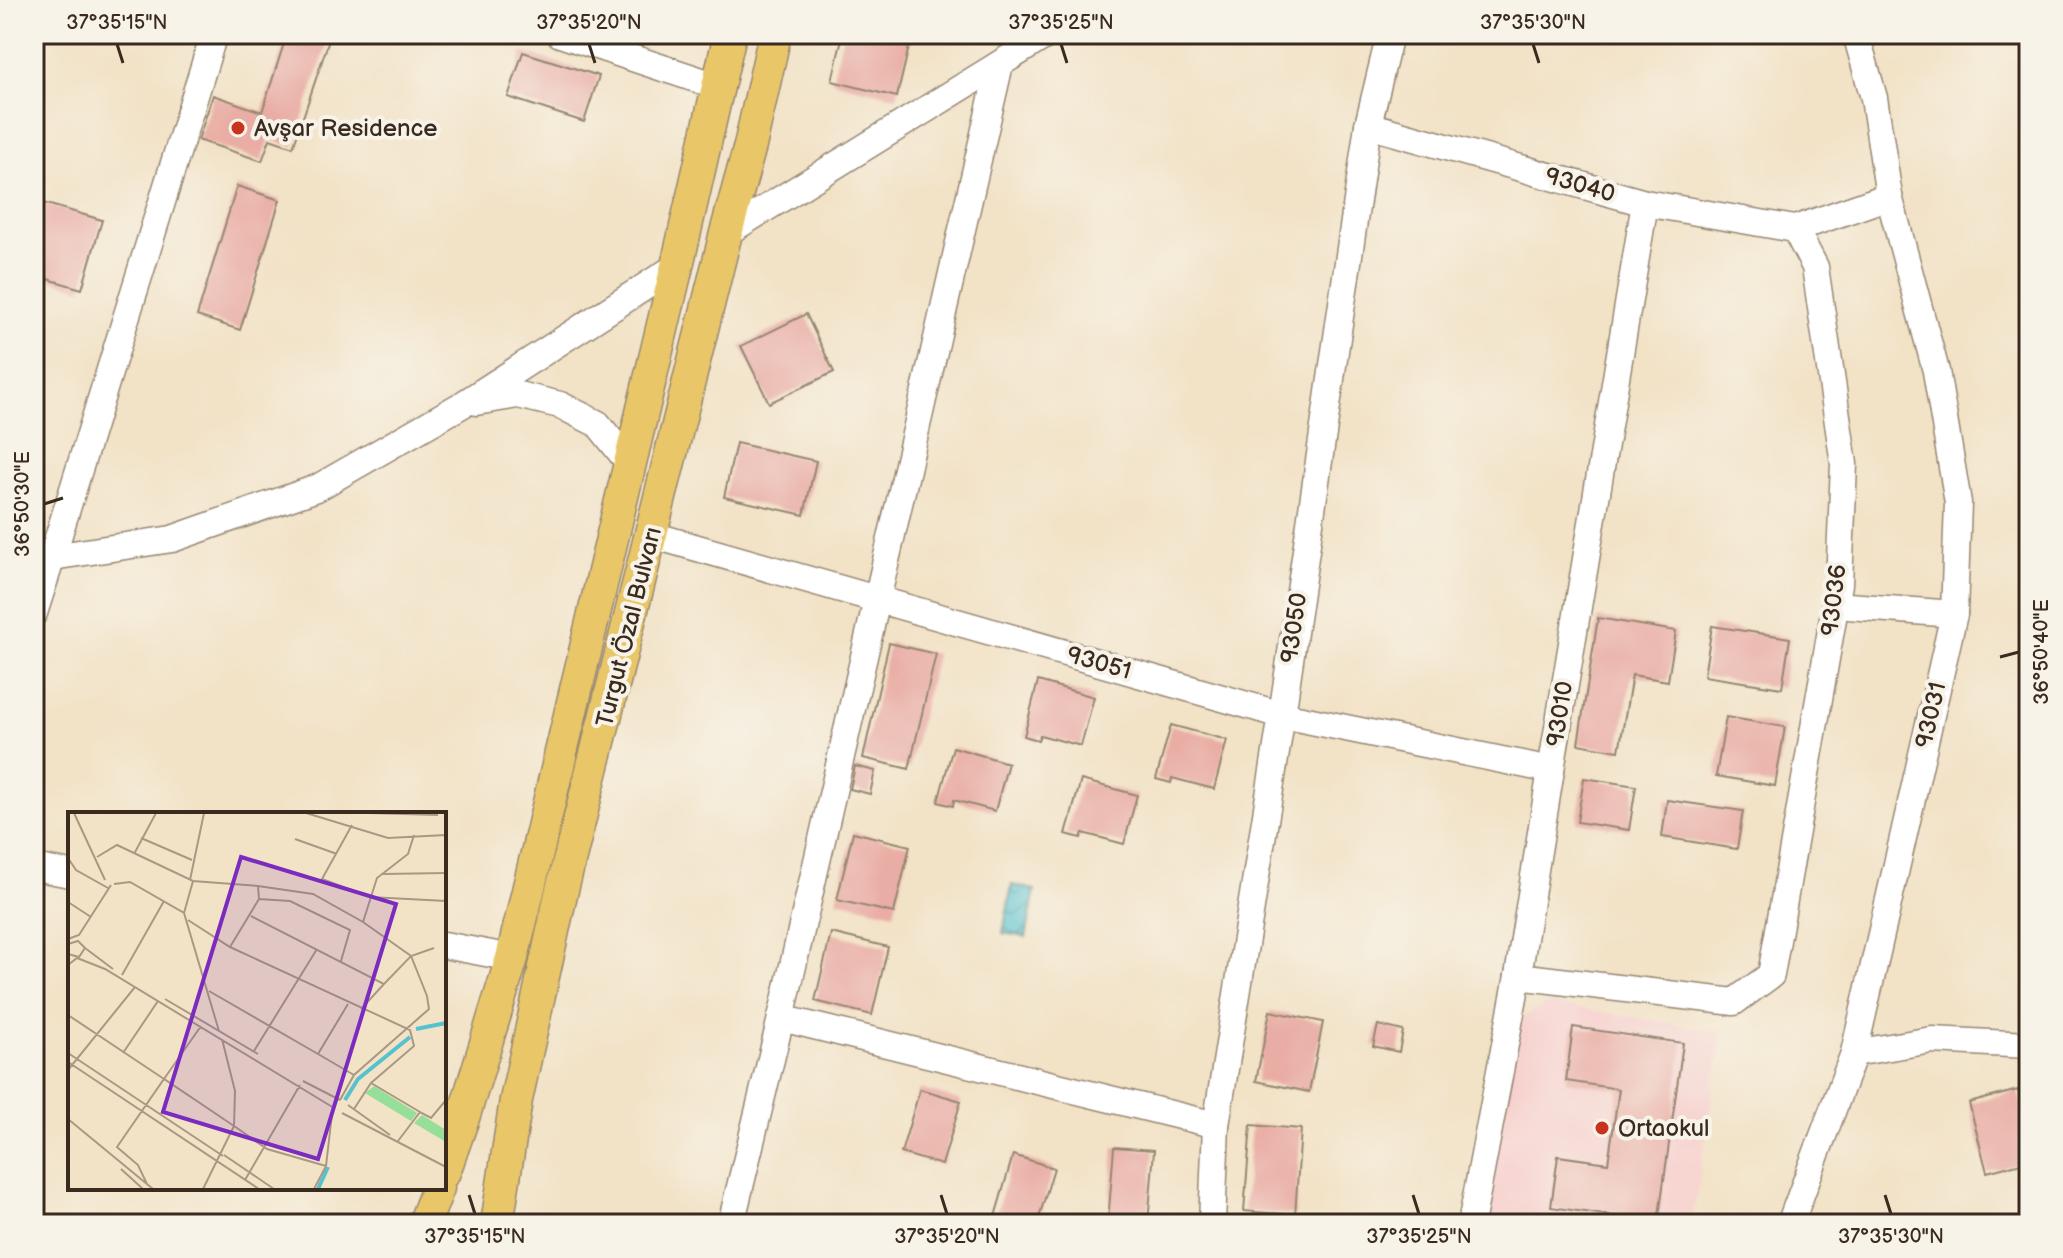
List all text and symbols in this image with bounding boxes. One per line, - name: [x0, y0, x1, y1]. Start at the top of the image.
- text: 37°35'15"N: [66, 11, 168, 35]
- text: 37°35'20"N: [536, 11, 642, 35]
- text: 37°35'25"N: [1008, 11, 1114, 35]
- text: 37°35'30"N: [1480, 11, 1586, 35]
- place label: Avşar Residence: [254, 114, 437, 143]
- marker: Avşar Residence: [229, 119, 247, 137]
- street label: 93040: [1542, 161, 1618, 209]
- text: 36°50'30"E: [11, 451, 35, 557]
- street label: Turgut Özal Bulvarı: [590, 524, 668, 730]
- street label: 93036: [1815, 562, 1853, 638]
- street label: 93050: [1275, 591, 1313, 665]
- text: 36°50'40"E: [2030, 599, 2054, 705]
- street label: 93051: [1063, 640, 1135, 686]
- street label: 93010: [1541, 679, 1579, 749]
- street label: 93031: [1909, 679, 1953, 751]
- inset map: [68, 812, 446, 1190]
- place label: Ortaokul: [1618, 1114, 1709, 1143]
- marker: Ortaokul: [1593, 1119, 1611, 1137]
- text: 37°35'15"N: [424, 1225, 526, 1249]
- text: 37°35'20"N: [894, 1225, 1000, 1249]
- text: 37°35'25"N: [1366, 1225, 1472, 1249]
- text: 37°35'30"N: [1838, 1225, 1944, 1249]

